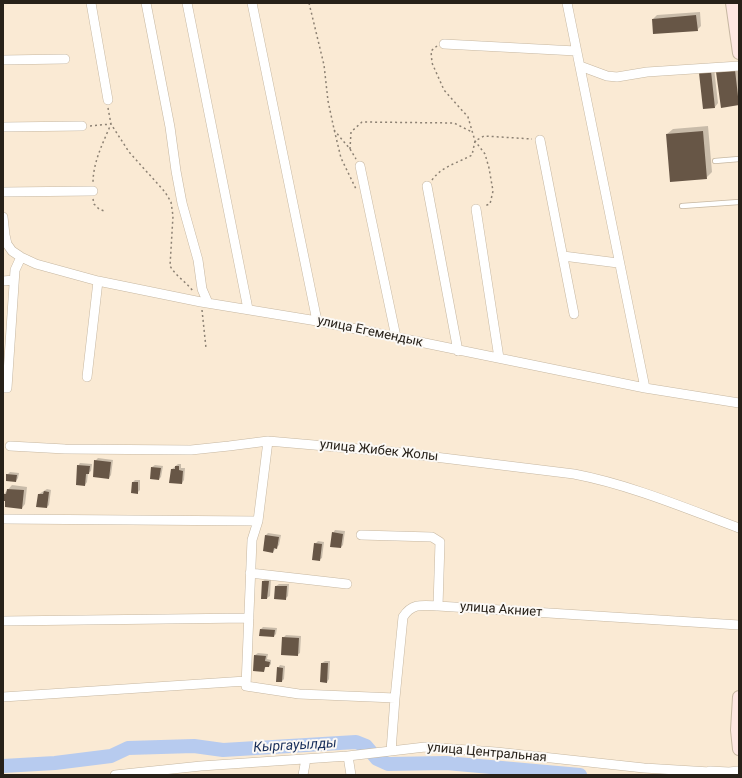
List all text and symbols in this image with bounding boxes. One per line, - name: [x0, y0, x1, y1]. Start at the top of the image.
- street label: улица Егемендык: [316, 313, 424, 351]
- street label: улица Жибек Жолы: [319, 437, 439, 465]
- street label: улица Акниет: [459, 599, 543, 621]
- water label: Кыргауылды: [253, 735, 337, 757]
- street label: улица Центральная: [427, 740, 547, 766]

